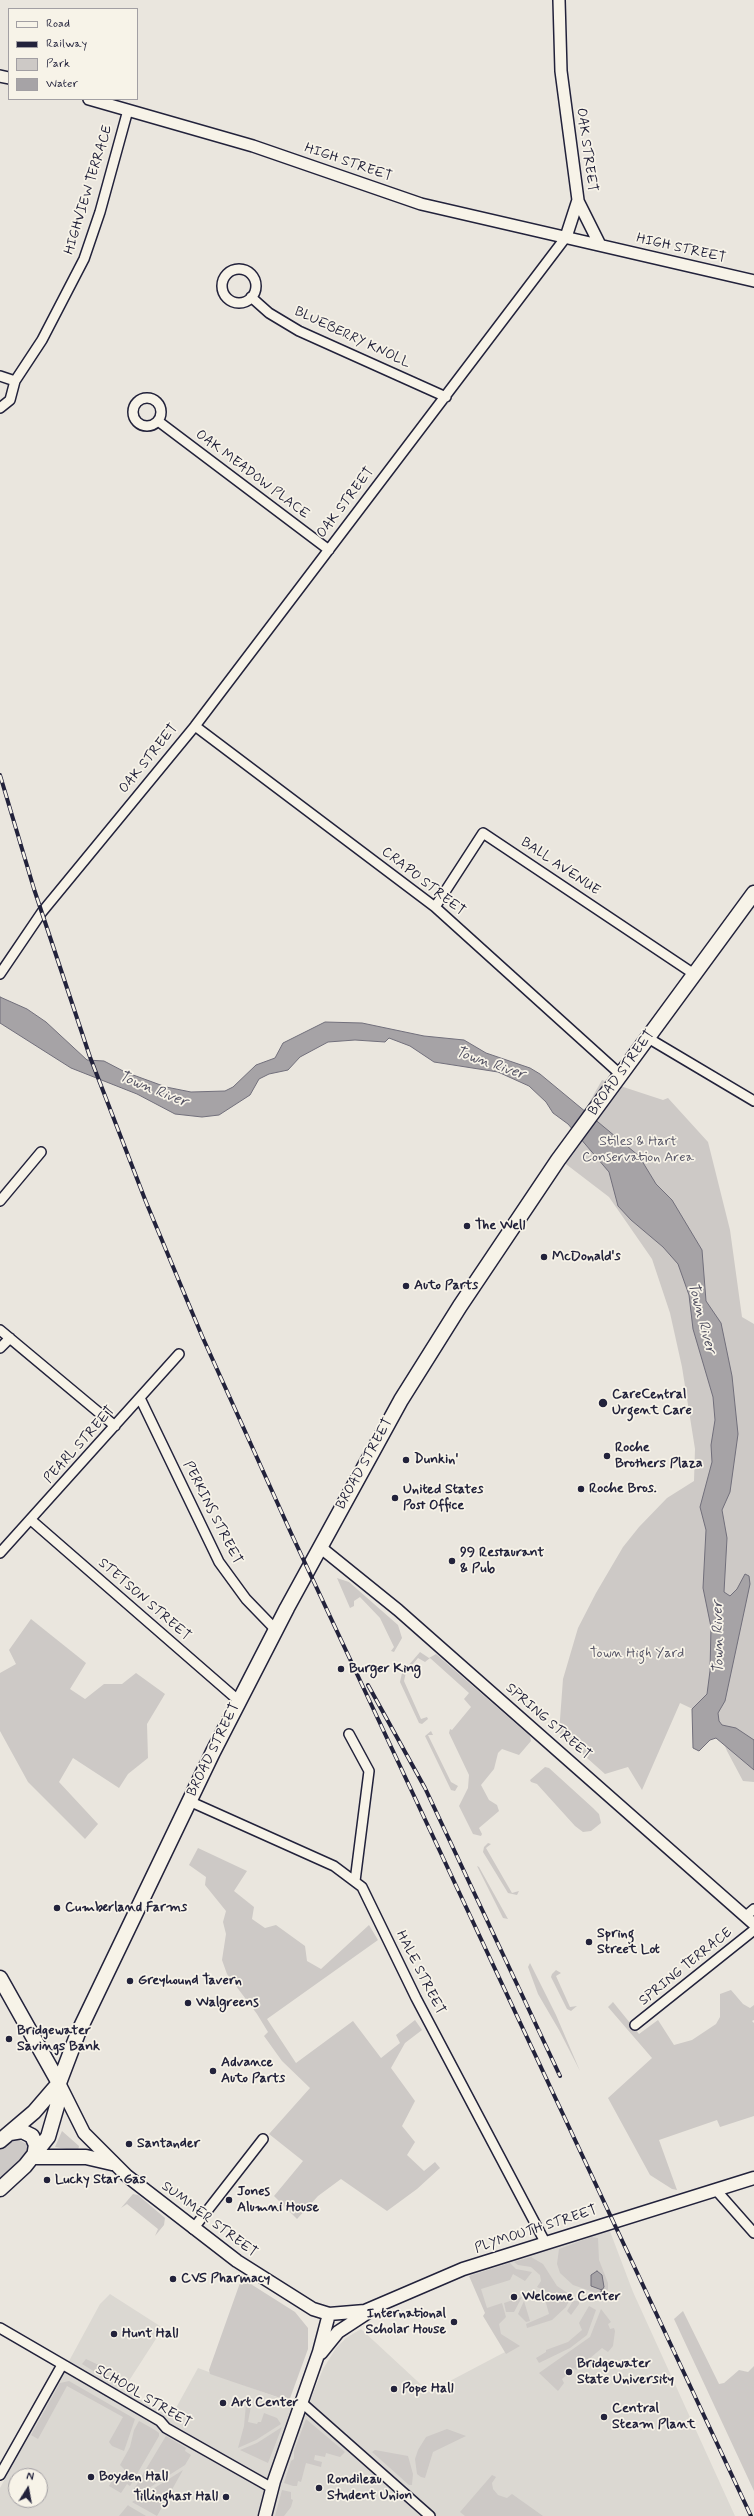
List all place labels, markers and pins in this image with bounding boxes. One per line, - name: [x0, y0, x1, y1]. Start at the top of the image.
- place label: The Well: [475, 1218, 525, 1234]
- marker: The Well: [462, 1221, 472, 1231]
- place label: McDonald's: [552, 1249, 621, 1265]
- marker: McDonald's: [539, 1252, 549, 1262]
- place label: Auto Parts: [414, 1278, 478, 1294]
- marker: Auto Parts: [401, 1281, 411, 1291]
- place label: CareCentral Urgent Care: [612, 1387, 692, 1420]
- marker: CareCentral Urgent Care: [597, 1397, 609, 1409]
- place label: Roche Brothers Plaza: [615, 1440, 703, 1472]
- marker: Roche Brothers Plaza: [602, 1451, 612, 1461]
- place label: Dunkin': [414, 1452, 458, 1468]
- marker: Dunkin': [401, 1455, 411, 1465]
- place label: Roche Bros.: [589, 1481, 657, 1497]
- place label: United States Post Office: [403, 1482, 483, 1514]
- marker: Roche Bros.: [576, 1484, 586, 1494]
- marker: United States Post Office: [390, 1493, 400, 1503]
- place label: 99 Restaurant & Pub: [460, 1545, 544, 1578]
- marker: 99 Restaurant & Pub: [447, 1556, 457, 1566]
- place label: Burger King: [349, 1661, 421, 1677]
- marker: Burger King: [336, 1664, 346, 1674]
- place label: Cumberland Farms: [65, 1900, 187, 1916]
- marker: Cumberland Farms: [52, 1903, 62, 1913]
- place label: Spring Street Lot: [597, 1926, 660, 1958]
- marker: Spring Street Lot: [584, 1937, 594, 1947]
- place label: Greyhound Tavern: [138, 1973, 242, 1989]
- marker: Greyhound Tavern: [125, 1976, 135, 1986]
- place label: Walgreens: [196, 1995, 259, 2011]
- marker: Walgreens: [183, 1998, 193, 2008]
- place label: Bridgewater Savings Bank: [17, 2023, 100, 2056]
- marker: Bridgewater Savings Bank: [4, 2034, 14, 2044]
- place label: Advance Auto Parts: [221, 2055, 285, 2088]
- marker: Advance Auto Parts: [208, 2066, 218, 2076]
- place label: Santander: [137, 2136, 200, 2152]
- marker: Santander: [124, 2139, 134, 2149]
- place label: Lucky Star Gas: [55, 2172, 146, 2188]
- marker: Lucky Star Gas: [42, 2175, 52, 2185]
- place label: Jones Alumni House: [237, 2184, 319, 2216]
- marker: Jones Alumni House: [224, 2195, 234, 2205]
- place label: CVS Pharmacy: [181, 2271, 270, 2287]
- marker: CVS Pharmacy: [168, 2274, 178, 2284]
- place label: Welcome Center: [522, 2289, 621, 2305]
- marker: Welcome Center: [509, 2292, 519, 2302]
- place label: International Scholar House: [366, 2306, 446, 2338]
- marker: International Scholar House: [449, 2317, 459, 2327]
- place label: Hunt Hall: [122, 2326, 178, 2342]
- marker: Hunt Hall: [109, 2329, 119, 2339]
- place label: Bridgewater State University: [577, 2356, 674, 2388]
- marker: Bridgewater State University: [564, 2367, 574, 2377]
- place label: Pope Hall: [402, 2381, 453, 2397]
- marker: Pope Hall: [389, 2384, 399, 2394]
- place label: Art Center: [231, 2395, 298, 2411]
- marker: Art Center: [218, 2398, 228, 2408]
- place label: Central Steam Plant: [612, 2401, 695, 2434]
- marker: Central Steam Plant: [599, 2412, 609, 2422]
- place label: Boyden Hall: [99, 2469, 168, 2485]
- marker: Boyden Hall: [86, 2472, 96, 2482]
- place label: Rondileau Student Union: [327, 2472, 412, 2504]
- marker: Rondileau Student Union: [314, 2483, 324, 2493]
- place label: Tillinghast Hall: [134, 2489, 218, 2505]
- marker: Tillinghast Hall: [221, 2492, 231, 2502]

